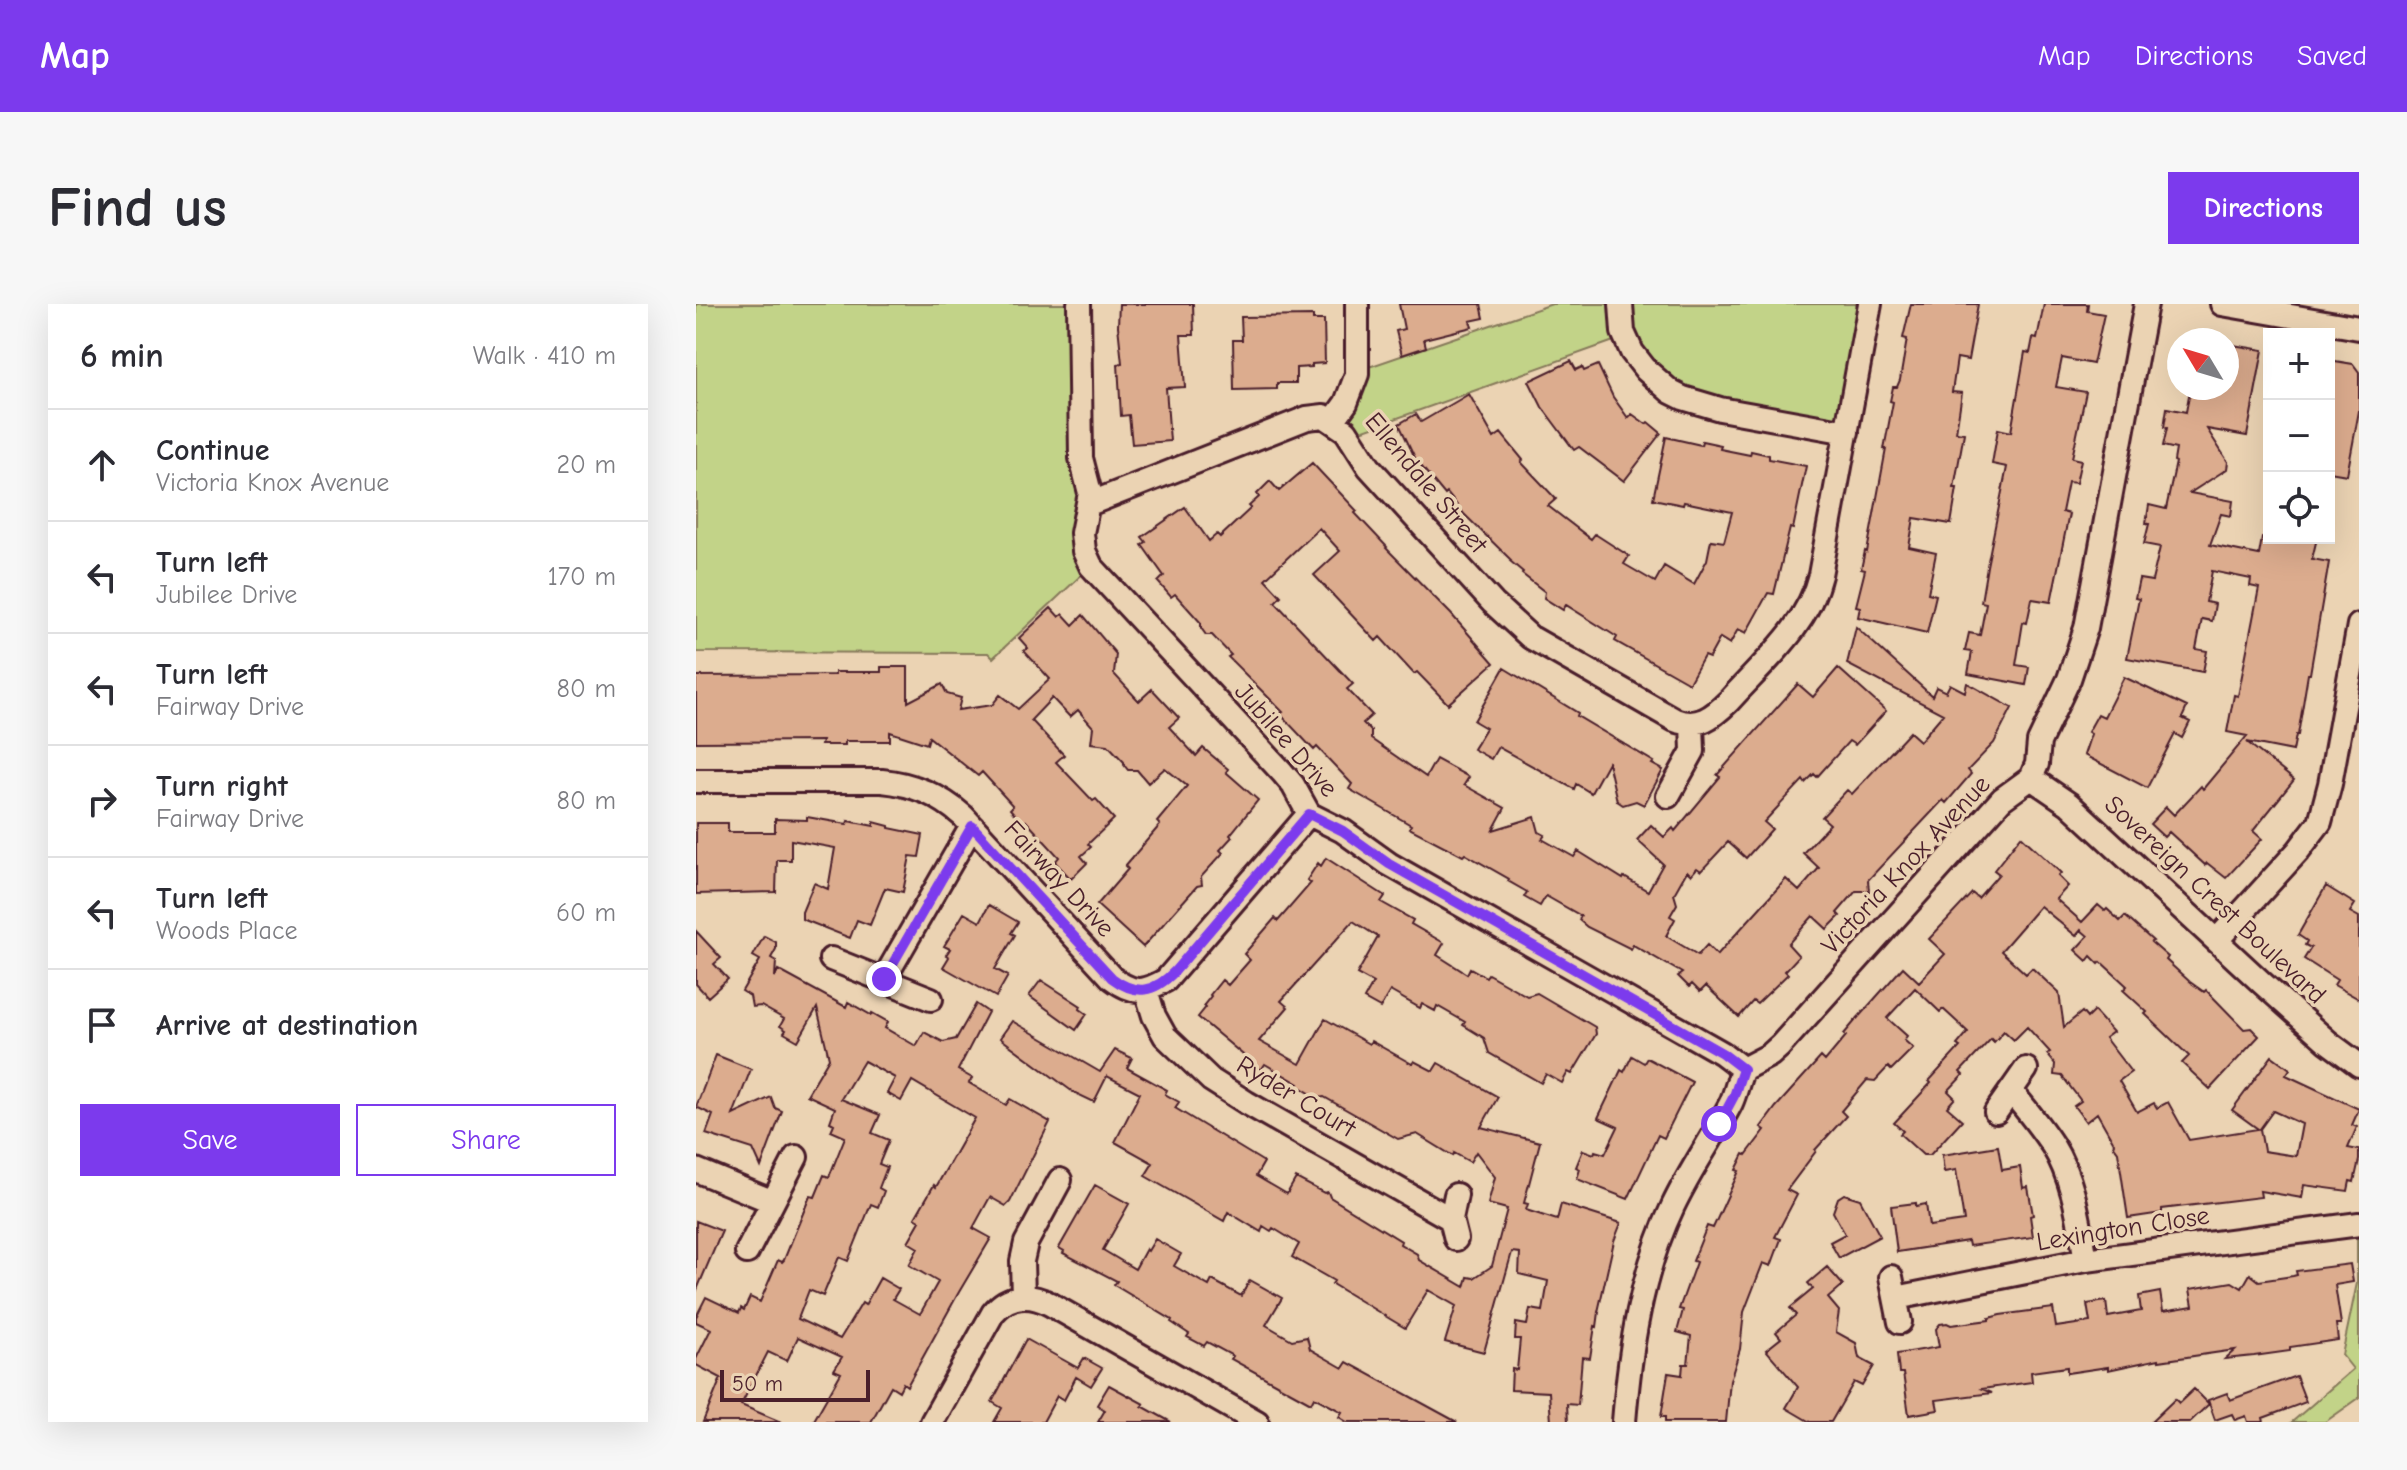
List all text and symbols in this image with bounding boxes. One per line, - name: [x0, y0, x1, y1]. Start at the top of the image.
- text: Map: [40, 34, 110, 78]
- text: Map: [2038, 40, 2091, 72]
- text: Directions: [2135, 40, 2253, 72]
- text: Saved: [2297, 40, 2367, 72]
- button: Directions: [2168, 172, 2359, 244]
- text: Find us: [48, 176, 227, 240]
- north arrow: [2167, 328, 2239, 400]
- map controls: [2263, 328, 2335, 544]
- button: +: [2263, 328, 2335, 400]
- text: 6 min: [80, 336, 164, 376]
- text: Walk · 410 m: [473, 341, 616, 371]
- button: −: [2263, 400, 2335, 472]
- street label: Ellendale Street: [1359, 407, 1494, 561]
- text: Continue: [156, 433, 270, 468]
- icon: ahead: [80, 443, 124, 487]
- text: 20 m: [556, 450, 616, 480]
- text: Victoria Knox Avenue: [156, 468, 389, 498]
- button: locate: [2263, 472, 2335, 544]
- text: Turn left: [156, 545, 268, 580]
- icon: left: [80, 555, 124, 599]
- text: 170 m: [547, 562, 616, 592]
- text: Jubilee Drive: [156, 580, 297, 610]
- text: Turn left: [156, 657, 268, 692]
- icon: left: [80, 667, 124, 711]
- text: 80 m: [557, 674, 616, 704]
- street label: Jubilee Drive: [1228, 677, 1344, 803]
- text: Fairway Drive: [156, 692, 304, 722]
- text: Turn right: [156, 769, 288, 804]
- street label: Victoria Knox Avenue: [1815, 769, 1997, 961]
- icon: right: [80, 779, 124, 823]
- text: 80 m: [557, 786, 616, 816]
- street label: Sovereign Crest Boulevard: [2098, 790, 2332, 1010]
- text: Fairway Drive: [156, 804, 304, 834]
- street label: Fairway Drive: [998, 815, 1120, 943]
- text: Turn left: [156, 881, 268, 916]
- icon: left: [80, 891, 124, 935]
- text: 60 m: [556, 898, 616, 928]
- text: Woods Place: [156, 916, 298, 946]
- route end: [866, 961, 902, 997]
- icon: arrive: [80, 1003, 124, 1047]
- text: Arrive at destination: [156, 1008, 418, 1043]
- street label: Ryder Court: [1231, 1050, 1362, 1145]
- button: Save: [80, 1104, 340, 1176]
- button: Share: [356, 1104, 616, 1176]
- route start: [1701, 1106, 1737, 1142]
- street label: Lexington Close: [2035, 1201, 2211, 1257]
- scale bar: [720, 1366, 870, 1402]
- text: 50 m: [732, 1371, 783, 1397]

